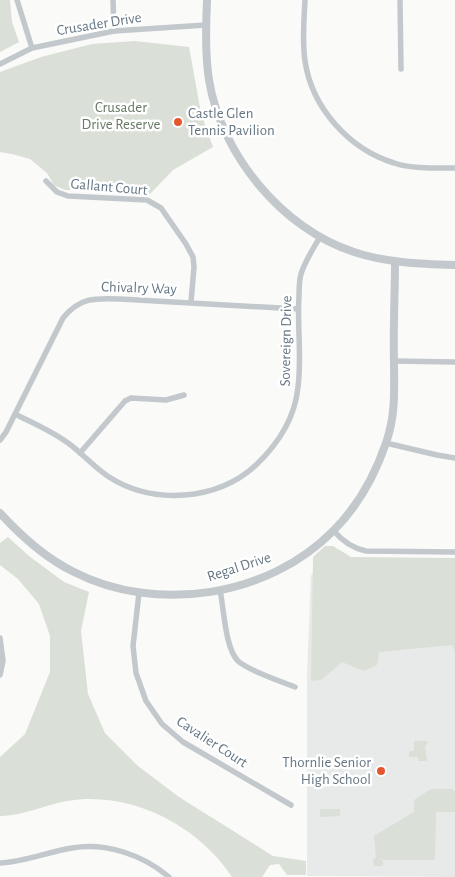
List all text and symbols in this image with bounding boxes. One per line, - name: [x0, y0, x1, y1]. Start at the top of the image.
- street label: Crusader Drive: [56, 10, 143, 38]
- park label: Crusader Drive Reserve: [82, 100, 161, 132]
- place label: Castle Glen Tennis Pavilion: [188, 106, 275, 138]
- marker: Castle Glen Tennis Pavilion: [172, 116, 184, 128]
- street label: Gallant Court: [70, 176, 148, 198]
- street label: Chivalry Way: [101, 279, 178, 297]
- street label: Sovereign Drive: [278, 295, 294, 387]
- street label: Regal Drive: [205, 550, 273, 584]
- street label: Cavalier Court: [174, 714, 250, 771]
- place label: Thornlie Senior High School: [282, 755, 371, 787]
- marker: Thornlie Senior High School: [375, 765, 387, 777]

